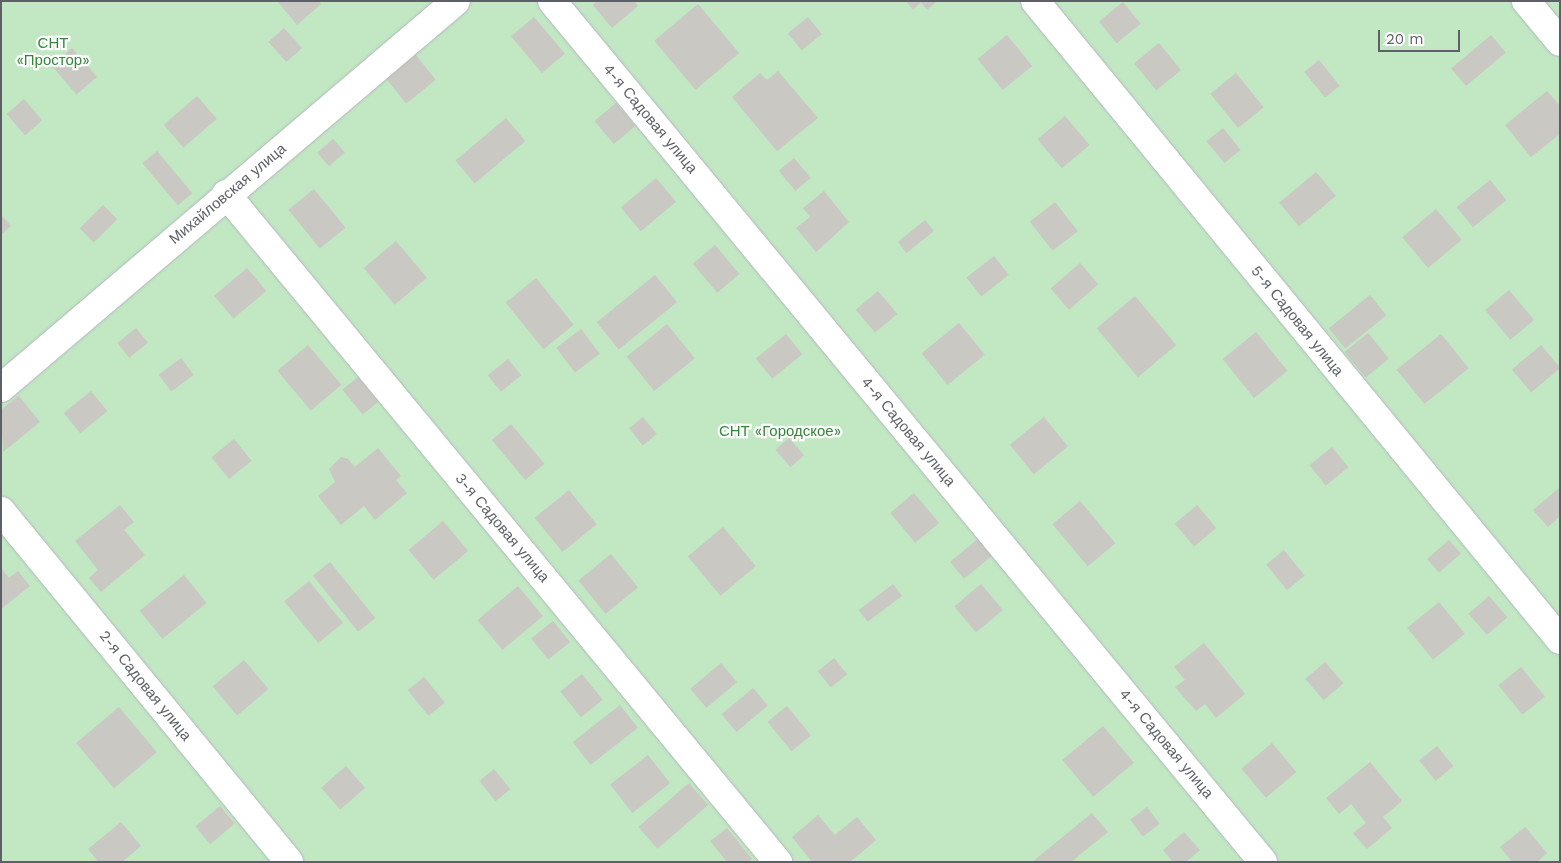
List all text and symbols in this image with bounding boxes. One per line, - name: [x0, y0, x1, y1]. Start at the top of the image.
- scale bar: [1381, 20, 1464, 52]
- text: 20 m: [1386, 30, 1424, 48]
- park label: СНТ «Простор»: [16, 34, 90, 69]
- street label: 4-я Садовая улица: [599, 61, 701, 177]
- street label: Михайловская улица: [166, 140, 290, 248]
- street label: 5-я Садовая улица: [1247, 262, 1347, 380]
- street label: 4-я Садовая улица: [857, 374, 959, 490]
- park label: СНТ «Городское»: [719, 423, 841, 441]
- street label: 3-я Садовая улица: [451, 470, 553, 586]
- street label: 2-я Садовая улица: [95, 627, 195, 745]
- street label: 4-я Садовая улица: [1115, 686, 1217, 802]

